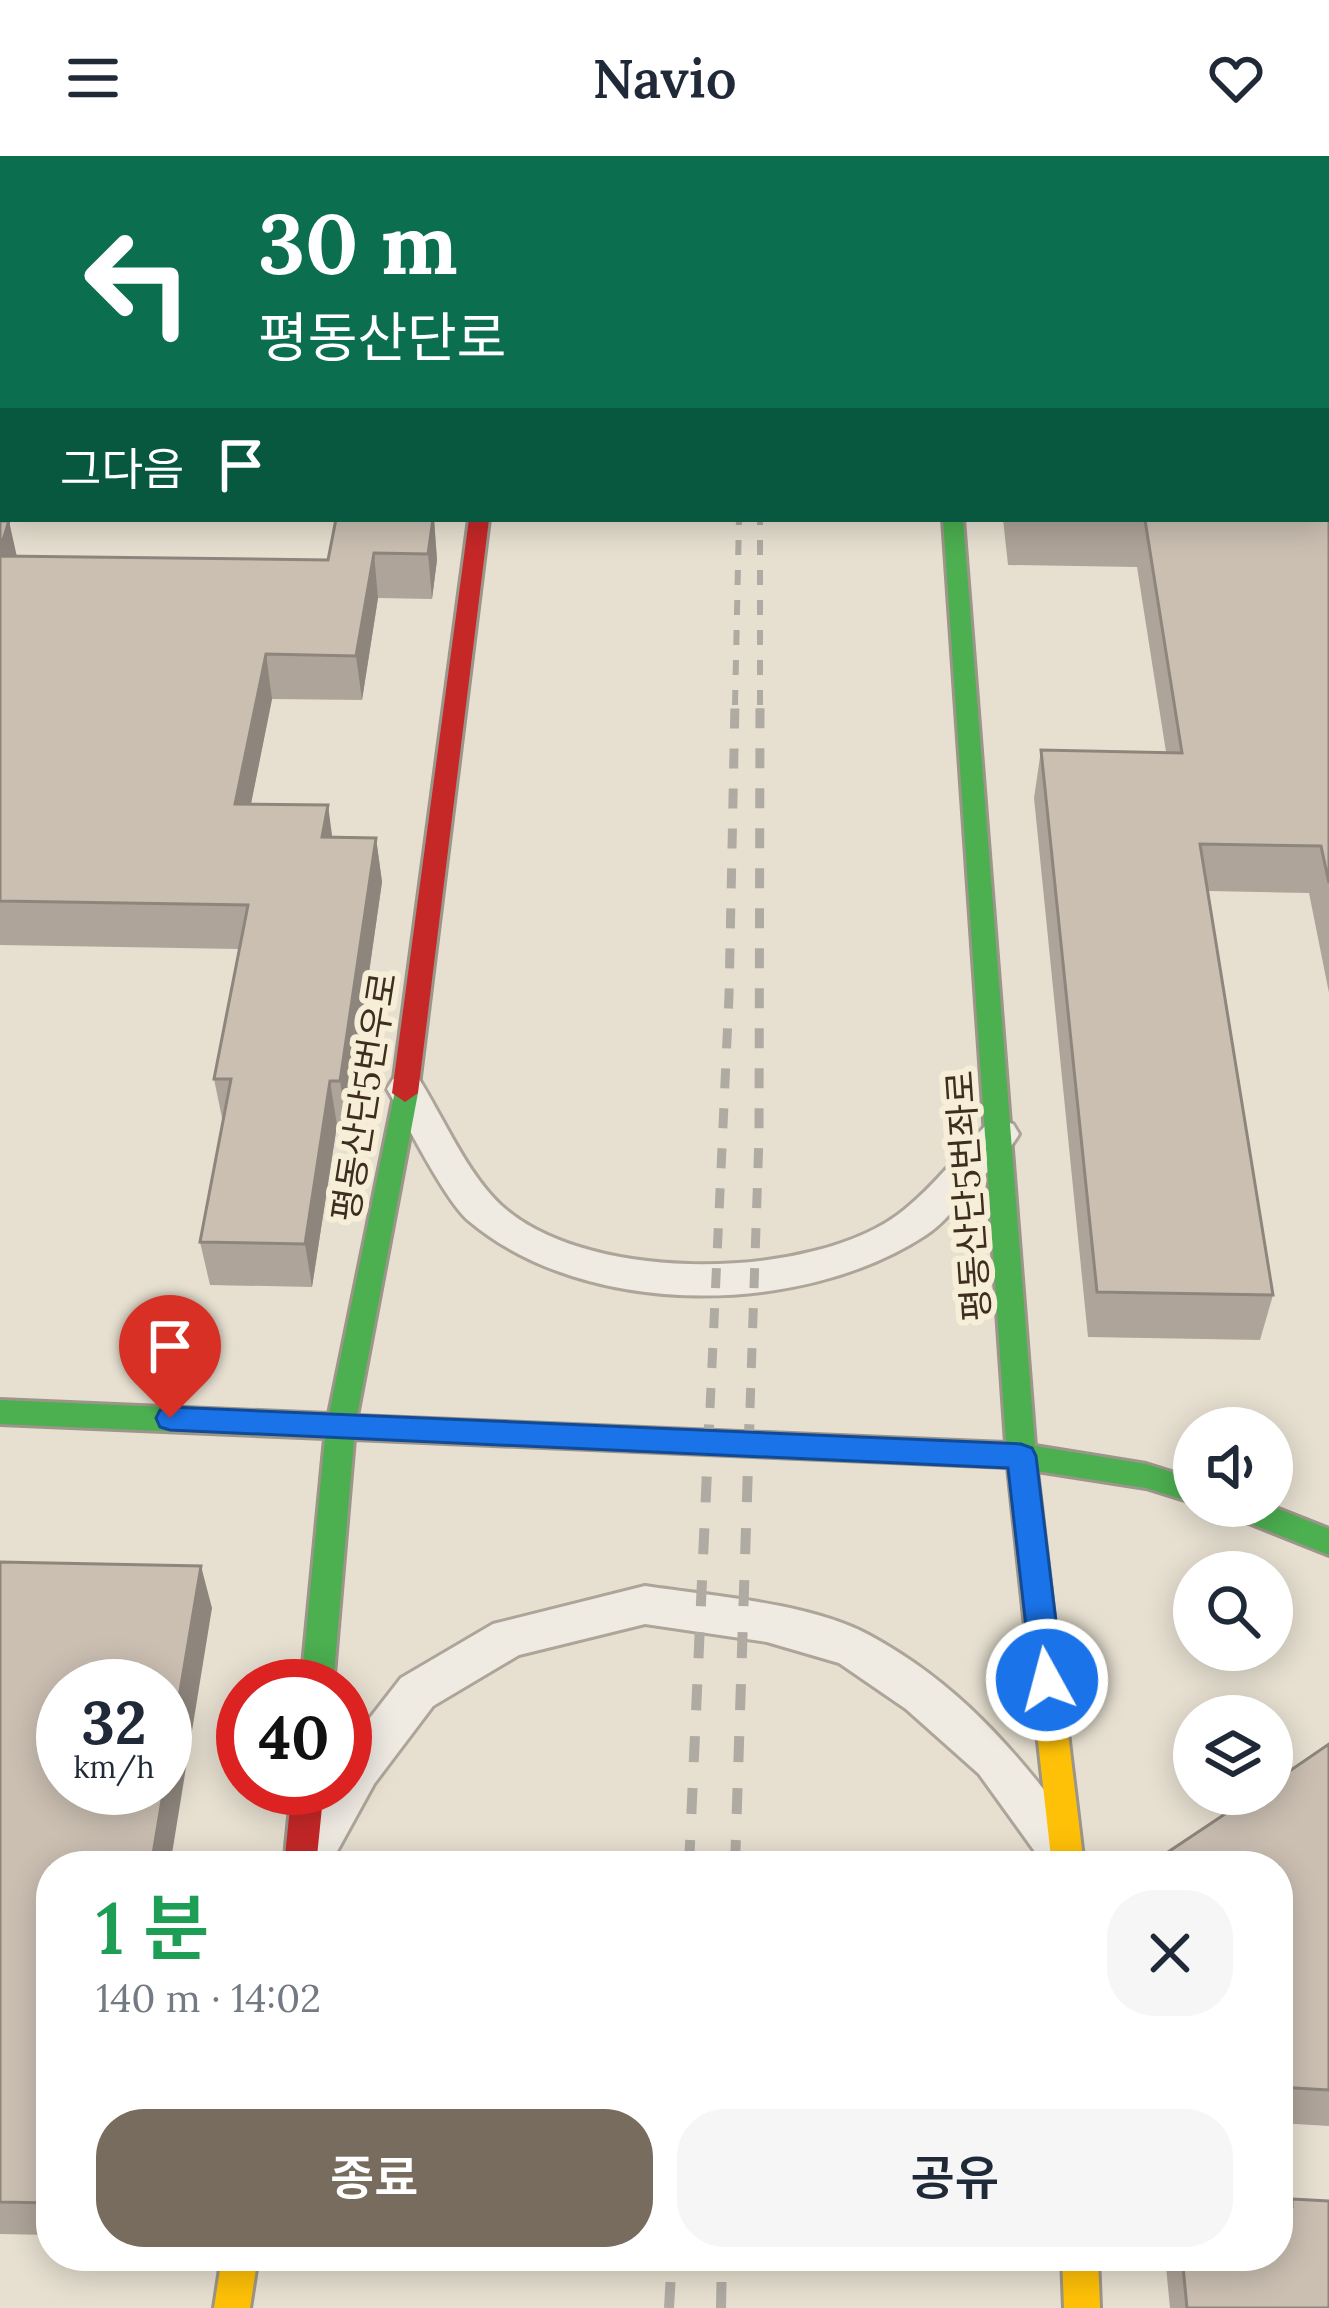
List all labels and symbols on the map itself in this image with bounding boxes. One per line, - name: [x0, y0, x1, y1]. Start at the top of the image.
- street label: 평동산단5번우로: [322, 969, 406, 1225]
- street label: 평동산단5번좌로: [936, 1069, 1000, 1323]
- pin: [119, 1295, 221, 1418]
- position arrow: [984, 1617, 1110, 1743]
- speed limit sign: 40: [216, 1659, 372, 1815]

